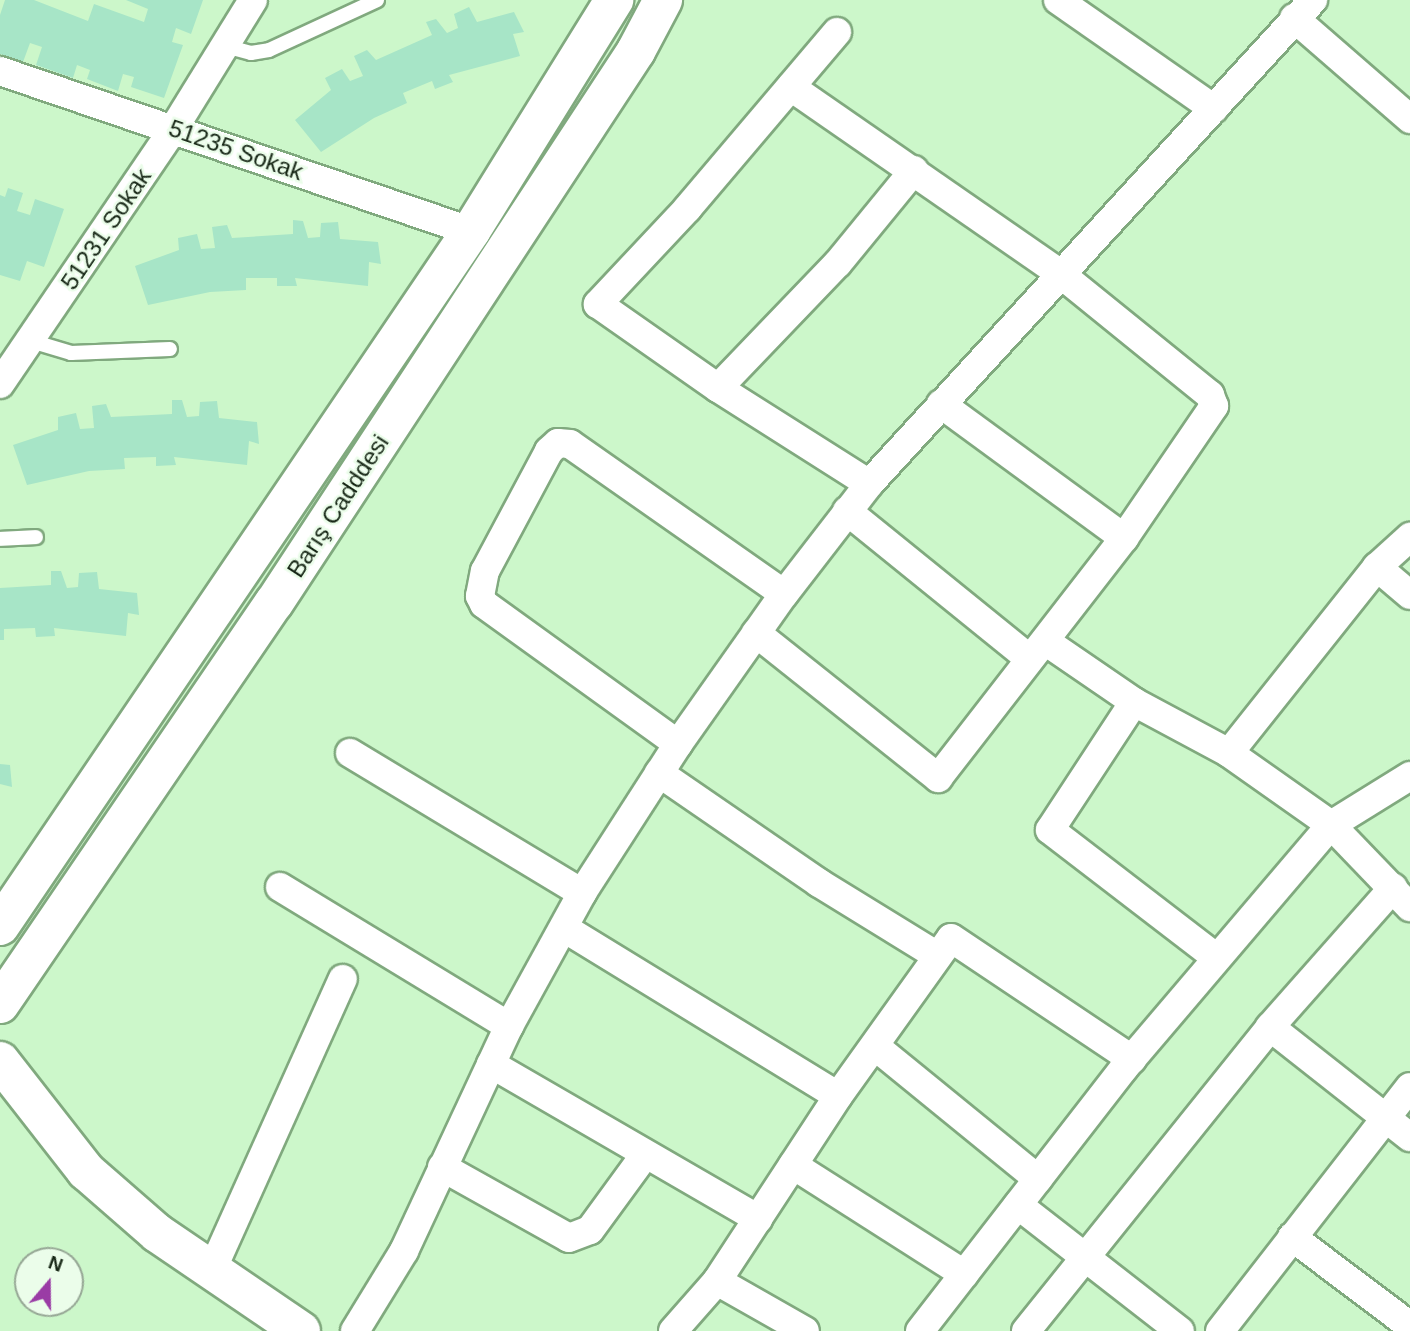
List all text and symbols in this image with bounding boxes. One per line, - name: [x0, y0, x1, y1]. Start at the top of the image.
- street label: 51235 Sokak: [165, 114, 307, 186]
- street label: 51231 Sokak: [55, 163, 157, 295]
- street label: Barış Cadddesi: [281, 429, 395, 583]
- north arrow: [14, 1247, 84, 1317]
- text: N: [46, 1251, 66, 1276]

